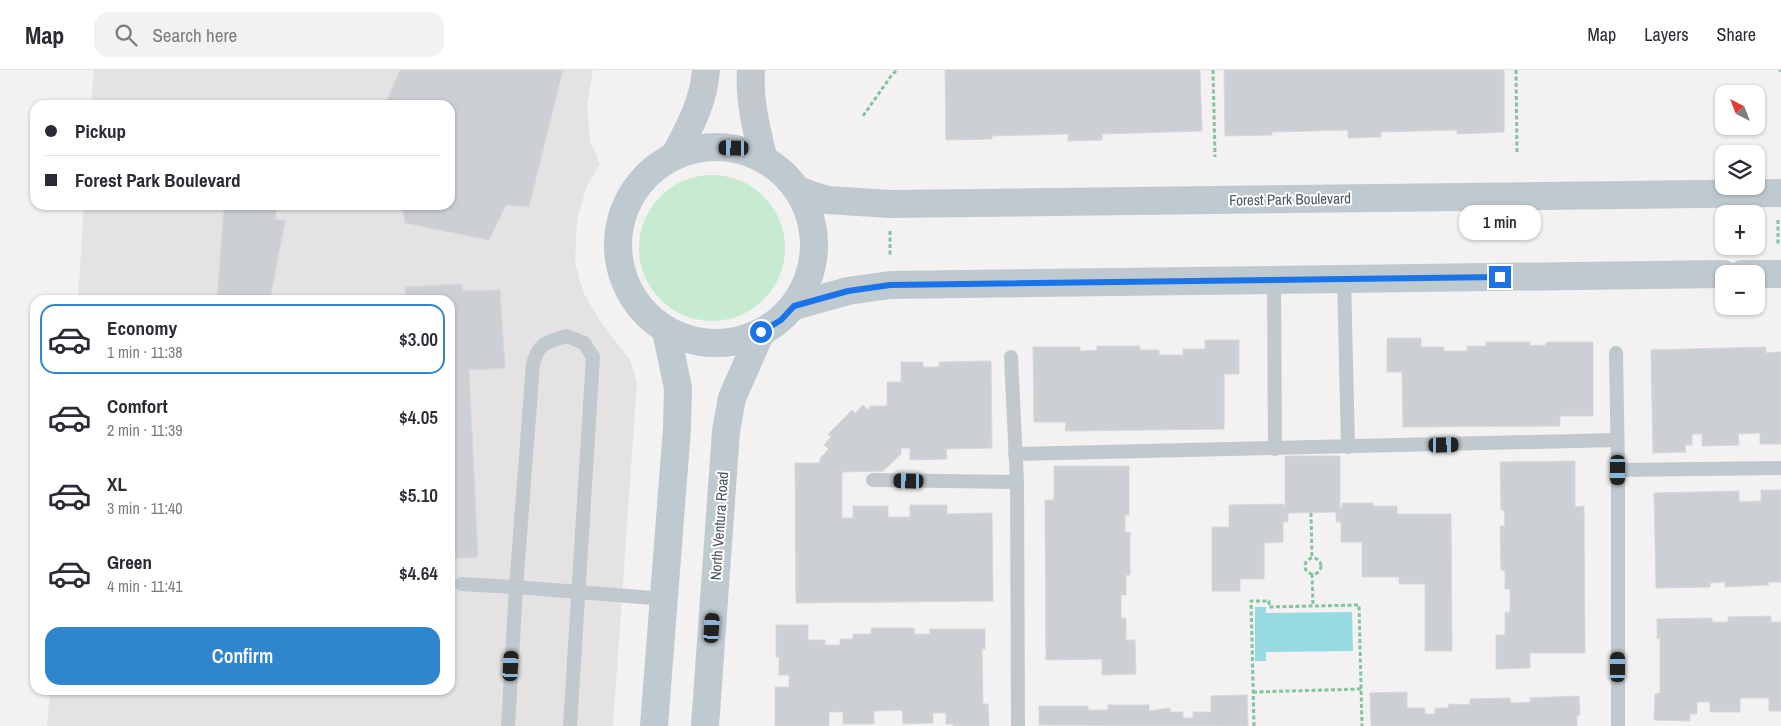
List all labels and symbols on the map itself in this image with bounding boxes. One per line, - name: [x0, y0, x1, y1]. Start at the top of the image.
- north arrow: [1715, 85, 1765, 135]
- car: [718, 140, 749, 156]
- street label: Forest Park Boulevard: [1229, 187, 1351, 211]
- callout: 1 min: [1459, 204, 1541, 240]
- route end: [1489, 266, 1511, 288]
- route start: [750, 321, 772, 343]
- car: [1428, 437, 1459, 453]
- car: [1610, 455, 1625, 485]
- street label: North Ventura Road: [705, 471, 733, 581]
- car: [893, 473, 924, 489]
- car: [703, 613, 720, 643]
- car: [502, 651, 519, 681]
- car: [1610, 652, 1625, 682]

